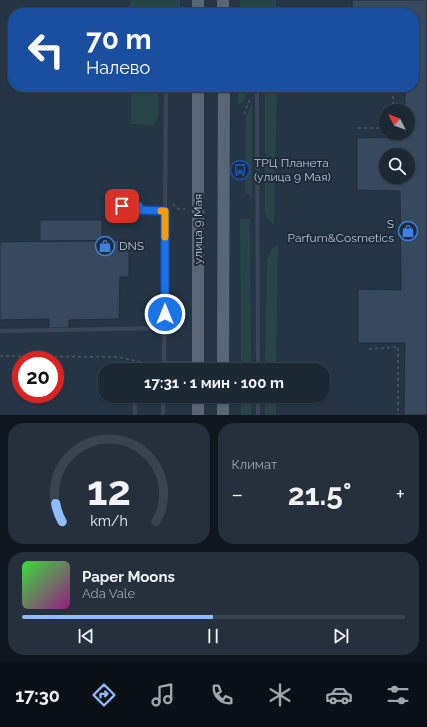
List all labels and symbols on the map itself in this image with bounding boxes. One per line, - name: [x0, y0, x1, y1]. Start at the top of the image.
- north arrow: [379, 104, 415, 140]
- place label: ТРЦ Планета (улица 9 Мая): [254, 156, 331, 184]
- bus stop icon: ТРЦ Планета (улица 9 Мая): [229, 159, 251, 181]
- pin: [105, 189, 139, 223]
- street label: улица 9 Мая: [191, 194, 205, 264]
- place label: S Parfum&Cosmetics: [288, 217, 394, 245]
- shop icon: S Parfum&Cosmetics: [397, 220, 419, 242]
- shop icon: DNS: [94, 235, 116, 257]
- place label: DNS: [119, 239, 144, 253]
- position arrow: [144, 293, 186, 335]
- speed limit sign: 20: [12, 351, 64, 403]

